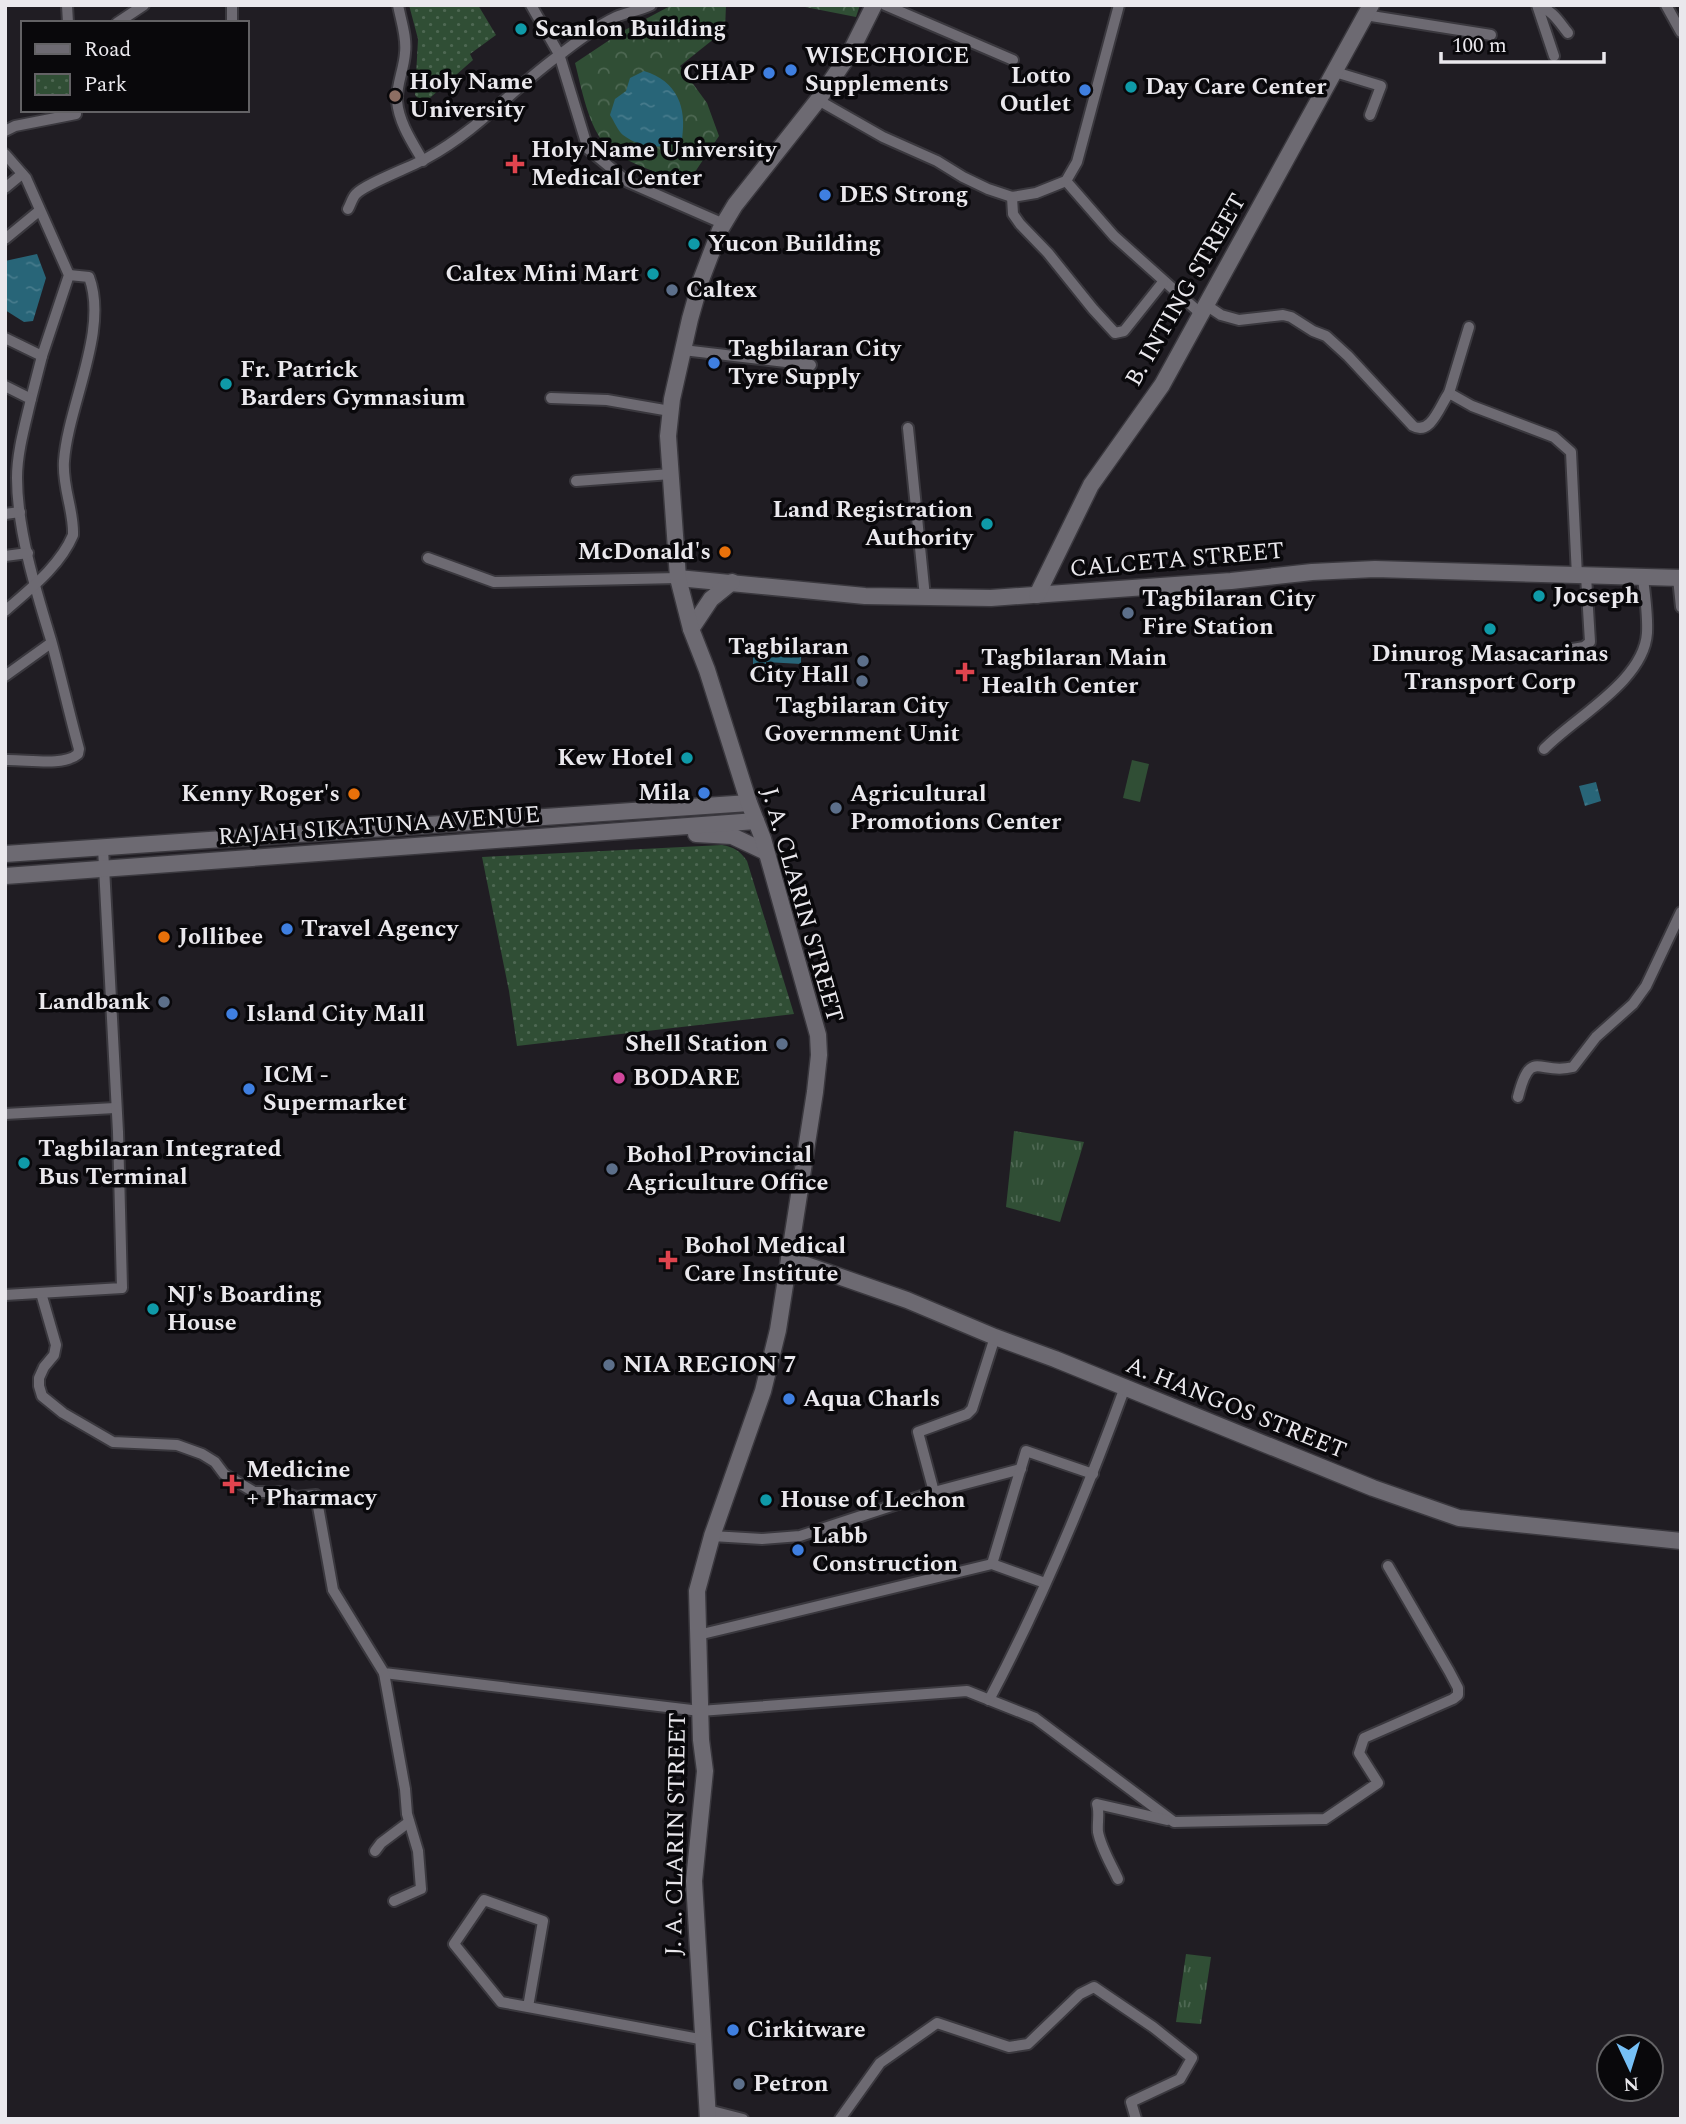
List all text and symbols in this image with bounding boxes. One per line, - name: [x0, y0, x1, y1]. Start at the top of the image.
- place label: Scanlon Building: [535, 11, 726, 47]
- legend: [21, 21, 248, 112]
- marker: Scanlon Building: [513, 21, 529, 37]
- scale bar: [1441, 21, 1604, 65]
- text: 100 m: [1452, 30, 1507, 62]
- text: Road: [84, 34, 131, 66]
- place label: WISECHOICE Supplements: [805, 38, 969, 102]
- place label: CHAP: [683, 55, 755, 91]
- place label: Lotto Outlet: [1000, 58, 1071, 122]
- marker: WISECHOICE Supplements: [783, 62, 799, 78]
- place label: Holy Name University: [409, 64, 533, 128]
- marker: CHAP: [761, 65, 777, 81]
- text: Park: [84, 69, 128, 101]
- place label: Day Care Center: [1145, 69, 1327, 105]
- marker: Day Care Center: [1123, 79, 1139, 95]
- marker: Lotto Outlet: [1077, 82, 1093, 98]
- marker: Holy Name University: [387, 88, 403, 104]
- place label: Holy Name University Medical Center: [531, 132, 778, 196]
- marker: Holy Name University Medical Center: [505, 154, 525, 174]
- place label: DES Strong: [839, 177, 969, 213]
- marker: DES Strong: [817, 187, 833, 203]
- street label: B. INTING STREET: [1116, 187, 1256, 393]
- place label: Yucon Building: [708, 226, 881, 262]
- marker: Yucon Building: [686, 236, 702, 252]
- place label: Caltex Mini Mart: [445, 256, 639, 292]
- marker: Caltex Mini Mart: [645, 266, 661, 282]
- place label: Caltex: [686, 272, 757, 308]
- marker: Caltex: [664, 282, 680, 298]
- place label: Tagbilaran City Tyre Supply: [728, 331, 902, 395]
- place label: Fr. Patrick Barders Gymnasium: [240, 352, 466, 416]
- marker: Tagbilaran City Tyre Supply: [706, 355, 722, 371]
- marker: Fr. Patrick Barders Gymnasium: [218, 376, 234, 392]
- place label: Land Registration Authority: [772, 492, 975, 556]
- marker: Land Registration Authority: [979, 516, 995, 532]
- street label: CALCETA STREET: [1068, 533, 1286, 587]
- place label: McDonald's: [578, 534, 711, 570]
- marker: McDonald's: [717, 544, 733, 560]
- place label: Jocseph: [1553, 578, 1640, 614]
- place label: Tagbilaran City Fire Station: [1142, 581, 1316, 645]
- marker: Jocseph: [1531, 588, 1547, 604]
- marker: Tagbilaran City Fire Station: [1120, 605, 1136, 621]
- marker: Dinurog Masacarinas Transport Corp: [1482, 621, 1498, 637]
- place label: Tagbilaran City Hall: [728, 629, 849, 693]
- place label: Dinurog Masacarinas Transport Corp: [1371, 636, 1609, 700]
- place label: Tagbilaran Main Health Center: [981, 640, 1167, 704]
- marker: Tagbilaran City Hall: [855, 653, 871, 669]
- marker: Tagbilaran Main Health Center: [955, 662, 975, 682]
- marker: Tagbilaran City Government Unit: [854, 673, 870, 689]
- place label: Tagbilaran City Government Unit: [764, 688, 960, 752]
- place label: Kew Hotel: [557, 740, 673, 776]
- marker: Kew Hotel: [679, 750, 695, 766]
- place label: Mila: [638, 775, 691, 811]
- place label: Kenny Roger's: [181, 776, 340, 812]
- place label: Agricultural Promotions Center: [850, 776, 1062, 840]
- street label: J. A. CLARIN STREET: [751, 783, 853, 1027]
- marker: Mila: [696, 785, 712, 801]
- marker: Kenny Roger's: [346, 786, 362, 802]
- street label: RAJAH SIKATUNA AVENUE: [217, 797, 541, 855]
- marker: Agricultural Promotions Center: [828, 800, 844, 816]
- place label: Travel Agency: [301, 911, 460, 947]
- place label: Jollibee: [178, 919, 263, 955]
- marker: Travel Agency: [279, 921, 295, 937]
- marker: Jollibee: [156, 929, 172, 945]
- place label: Landbank: [38, 984, 151, 1020]
- marker: Landbank: [156, 994, 172, 1010]
- place label: Island City Mall: [246, 996, 425, 1032]
- marker: Island City Mall: [224, 1006, 240, 1022]
- place label: Shell Station: [625, 1026, 768, 1062]
- marker: Shell Station: [774, 1036, 790, 1052]
- place label: ICM - Supermarket: [263, 1057, 407, 1121]
- place label: BODARE: [633, 1060, 740, 1096]
- marker: BODARE: [611, 1070, 627, 1086]
- marker: ICM - Supermarket: [241, 1081, 257, 1097]
- place label: Tagbilaran Integrated Bus Terminal: [38, 1131, 282, 1195]
- place label: Bohol Provincial Agriculture Office: [626, 1137, 829, 1201]
- marker: Tagbilaran Integrated Bus Terminal: [16, 1155, 32, 1171]
- marker: Bohol Provincial Agriculture Office: [604, 1161, 620, 1177]
- place label: Bohol Medical Care Institute: [684, 1228, 846, 1292]
- marker: Bohol Medical Care Institute: [658, 1250, 678, 1270]
- place label: NJ's Boarding House: [167, 1277, 322, 1341]
- marker: NJ's Boarding House: [145, 1301, 161, 1317]
- place label: NIA REGION 7: [623, 1347, 797, 1383]
- street label: A. HANGOS STREET: [1120, 1347, 1352, 1469]
- marker: NIA REGION 7: [601, 1357, 617, 1373]
- place label: Aqua Charls: [803, 1381, 940, 1417]
- marker: Aqua Charls: [781, 1391, 797, 1407]
- place label: Medicine + Pharmacy: [246, 1452, 378, 1516]
- marker: Medicine + Pharmacy: [224, 1476, 240, 1492]
- place label: House of Lechon: [780, 1482, 966, 1518]
- marker: House of Lechon: [758, 1492, 774, 1508]
- place label: Labb Construction: [812, 1518, 958, 1582]
- marker: Labb Construction: [790, 1542, 806, 1558]
- street label: J. A. CLARIN STREET: [656, 1712, 696, 1956]
- place label: Cirkitware: [747, 2012, 866, 2048]
- marker: Cirkitware: [725, 2022, 741, 2038]
- north arrow: [1595, 2033, 1665, 2103]
- place label: Petron: [753, 2066, 829, 2102]
- text: N: [1622, 2068, 1640, 2098]
- marker: Petron: [731, 2076, 747, 2092]

